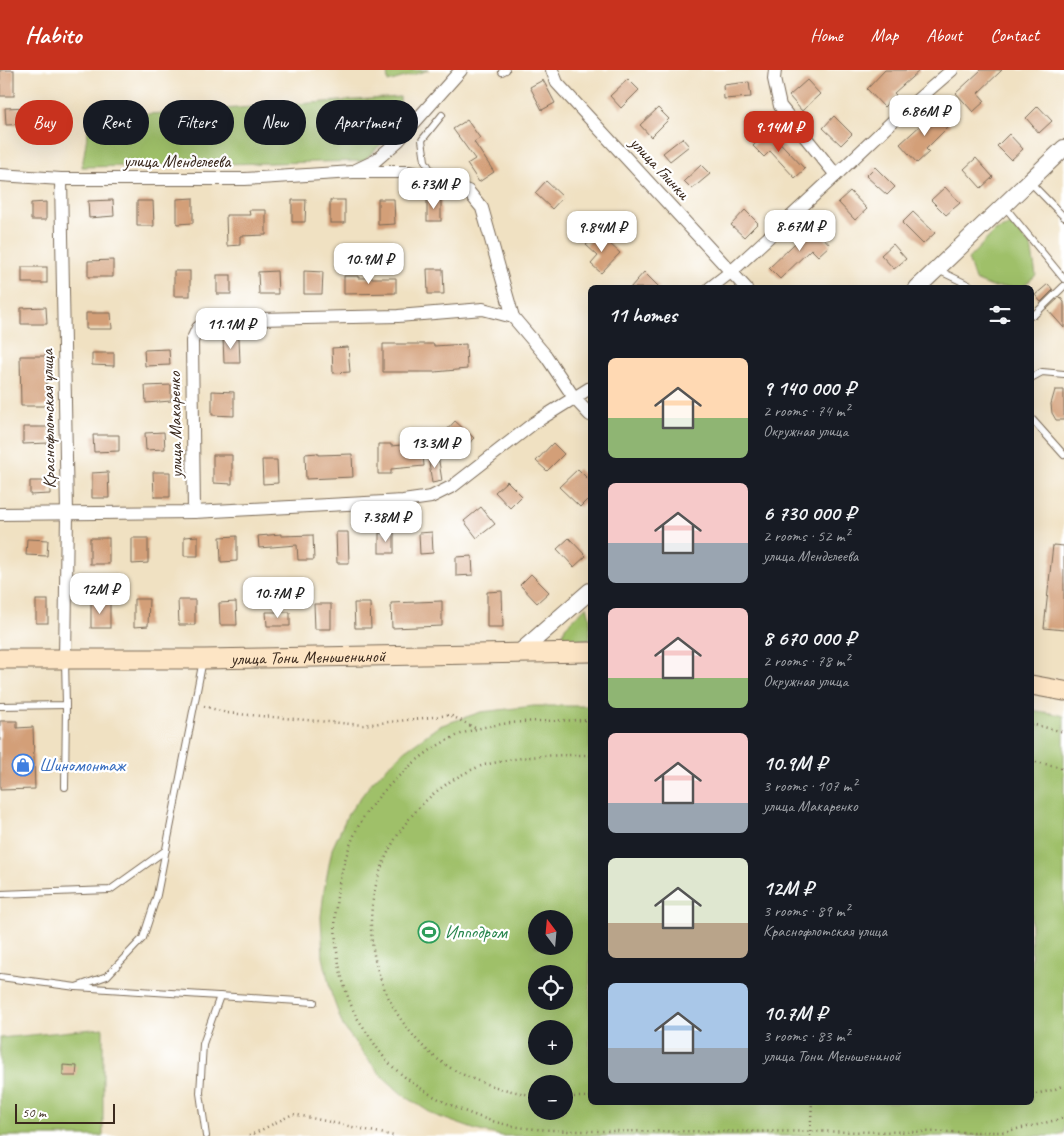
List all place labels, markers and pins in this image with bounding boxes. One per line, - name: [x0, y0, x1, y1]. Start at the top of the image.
- pin: 6.86M ₽: [879, 94, 971, 137]
- pin: 9.14M ₽: [733, 111, 825, 153]
- pin: 6.73M ₽: [388, 168, 480, 210]
- pin: 9.84M ₽: [556, 210, 648, 253]
- pin: 8.67M ₽: [754, 210, 846, 252]
- pin: 10.9M ₽: [323, 242, 415, 285]
- pin: 11.1M ₽: [185, 308, 277, 350]
- pin: 13.3M ₽: [389, 426, 481, 469]
- pin: 7.38M ₽: [340, 500, 432, 543]
- pin: 12M ₽: [65, 572, 135, 615]
- pin: 10.7M ₽: [232, 576, 324, 619]
- shop icon: Шиномонтаж: [11, 753, 35, 777]
- place label: Шиномонтаж: [39, 754, 127, 776]
- sports icon: Ипподром: [417, 920, 441, 944]
- place label: Ипподром: [445, 921, 508, 943]

